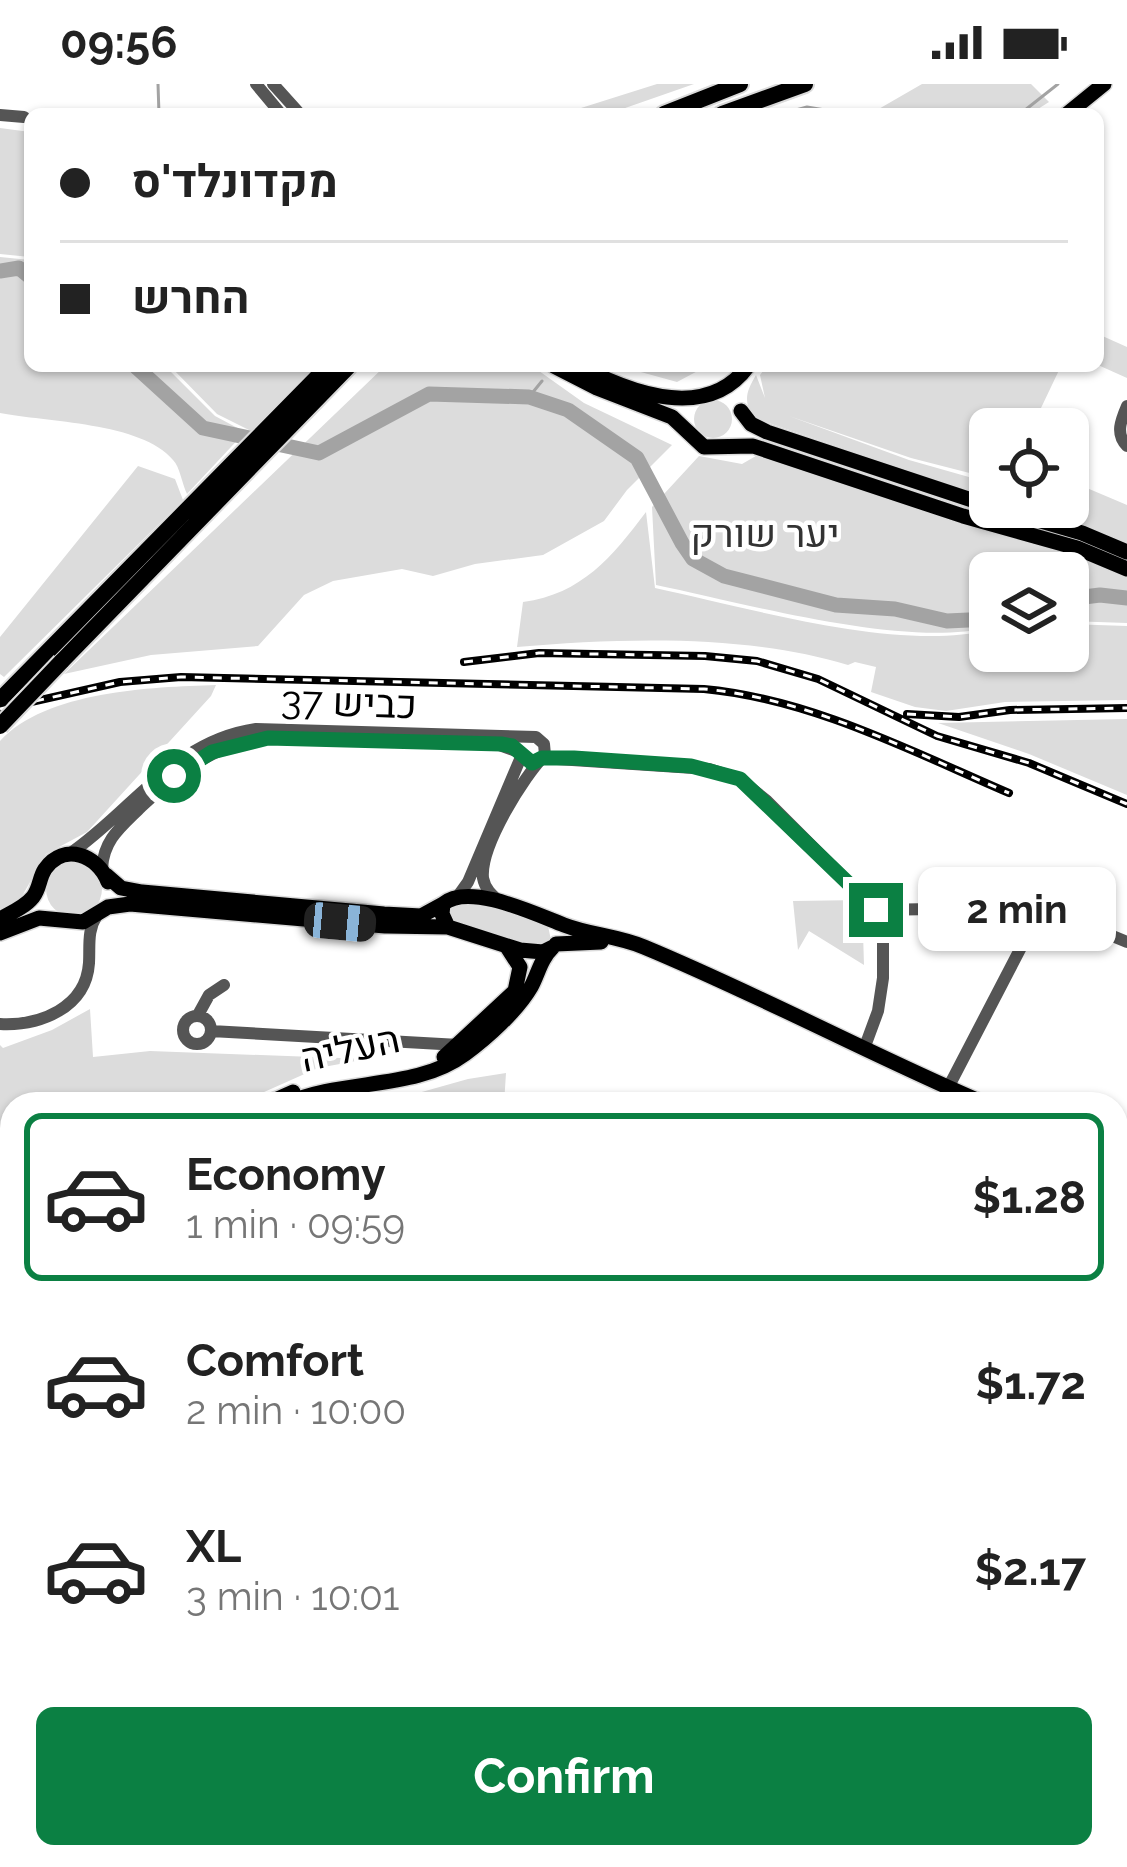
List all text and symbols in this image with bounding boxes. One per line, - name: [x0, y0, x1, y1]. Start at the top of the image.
- text: 09:56: [60, 16, 178, 69]
- text: מקדונלד'ס: [132, 155, 338, 208]
- text: החרש: [132, 271, 249, 324]
- map controls: [969, 408, 1089, 672]
- button: locate: [969, 408, 1089, 528]
- park label: יער שורק: [690, 510, 840, 556]
- button: layers: [969, 552, 1089, 672]
- street label: כביש 37: [280, 677, 418, 727]
- route start: [147, 749, 201, 803]
- callout: 2 min: [918, 868, 1116, 952]
- route end: [849, 883, 903, 937]
- text: 2 min: [966, 886, 1068, 932]
- car: [303, 901, 377, 943]
- street label: העליה: [296, 1015, 404, 1081]
- icon: car: [42, 1143, 150, 1251]
- text: Economy: [186, 1148, 386, 1201]
- text: $1.28: [973, 1171, 1086, 1224]
- text: 1 min · 09:59: [186, 1201, 405, 1247]
- icon: car: [42, 1329, 150, 1437]
- text: Comfort: [186, 1334, 364, 1387]
- text: $1.72: [975, 1357, 1086, 1410]
- text: 2 min · 10:00: [186, 1387, 406, 1433]
- icon: car: [42, 1515, 150, 1623]
- text: XL: [186, 1520, 241, 1573]
- text: $2.17: [974, 1543, 1086, 1596]
- text: 3 min · 10:01: [186, 1573, 400, 1619]
- button: Confirm: [36, 1707, 1092, 1845]

